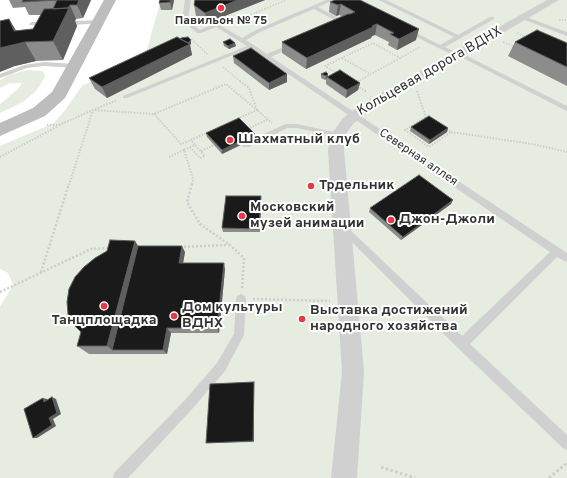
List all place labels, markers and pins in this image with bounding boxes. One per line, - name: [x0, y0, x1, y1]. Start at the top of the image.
- marker: Павильон № 75: [216, 3, 226, 13]
- place label: Павильон № 75: [175, 15, 267, 29]
- place label: Шахматный клуб: [238, 132, 360, 148]
- marker: Шахматный клуб: [225, 135, 235, 145]
- place label: Трдельник: [319, 178, 395, 194]
- marker: Трдельник: [306, 181, 316, 191]
- place label: Московский музей анимации: [250, 200, 365, 232]
- marker: Московский музей анимации: [237, 211, 247, 221]
- place label: Джон-Джоли: [399, 212, 495, 228]
- marker: Джон-Джоли: [386, 215, 396, 225]
- place label: Дом культуры ВДНХ: [182, 300, 283, 332]
- marker: Танцплощадка: [99, 301, 109, 311]
- place label: Выставка достижений народного хозяйства: [310, 303, 468, 336]
- marker: Дом культуры ВДНХ: [169, 311, 179, 321]
- place label: Танцплощадка: [52, 313, 156, 329]
- marker: Выставка достижений народного хозяйства: [297, 314, 307, 324]

